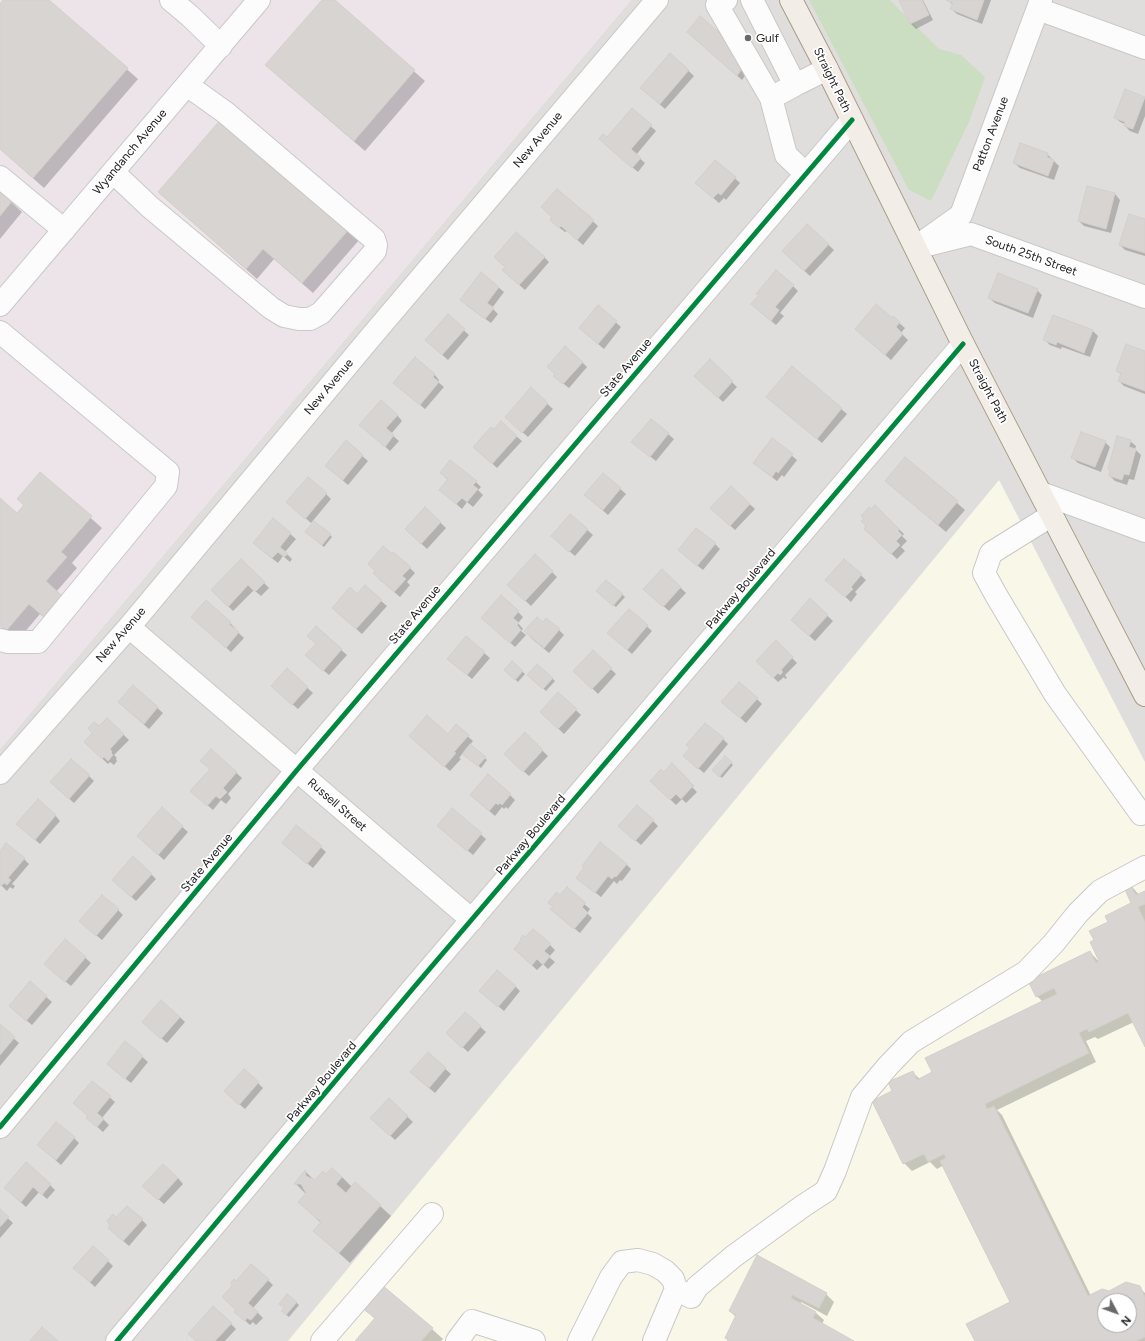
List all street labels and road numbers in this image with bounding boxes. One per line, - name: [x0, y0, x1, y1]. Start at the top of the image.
- street label: Straight Path: [810, 45, 854, 115]
- street label: Patton Avenue: [970, 94, 1012, 174]
- street label: Wyandanch Avenue: [90, 106, 170, 198]
- street label: New Avenue: [510, 109, 566, 171]
- street label: South 25th Street: [983, 233, 1079, 279]
- street label: State Avenue: [597, 336, 655, 400]
- street label: New Avenue: [301, 356, 357, 418]
- street label: Straight Path: [965, 357, 1011, 425]
- street label: Parkway Boulevard: [703, 546, 779, 632]
- street label: State Avenue: [386, 583, 444, 647]
- street label: New Avenue: [93, 604, 149, 666]
- street label: Russell Street: [304, 775, 370, 835]
- street label: Parkway Boulevard: [493, 792, 569, 878]
- street label: State Avenue: [178, 831, 236, 895]
- street label: Parkway Boulevard: [284, 1039, 360, 1125]

